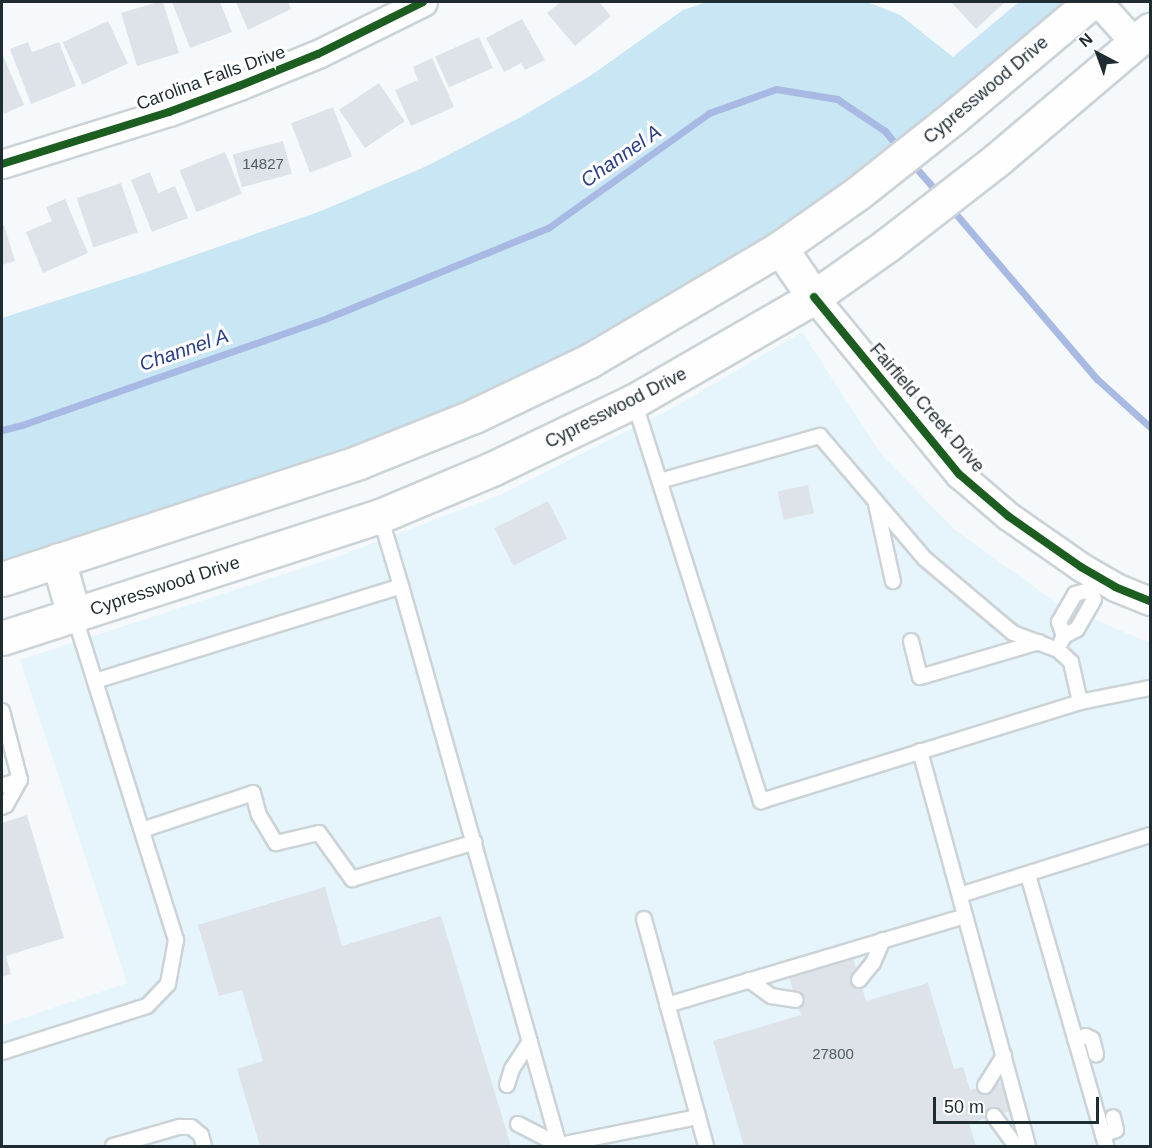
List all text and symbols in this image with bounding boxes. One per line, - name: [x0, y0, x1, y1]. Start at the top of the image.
- north arrow: [1068, 24, 1128, 84]
- text: N: [1076, 30, 1096, 50]
- street label: Cypresswood Drive: [919, 32, 1053, 148]
- street label: Carolina Falls Drive: [134, 41, 288, 115]
- water label: Channel A: [576, 119, 666, 193]
- house number: 14827: [242, 155, 284, 173]
- water label: Channel A: [136, 323, 232, 377]
- street label: Fairfield Creek Drive: [865, 339, 989, 477]
- street label: Cypresswood Drive: [542, 363, 690, 453]
- street label: Cypresswood Drive: [87, 552, 243, 620]
- house number: 27800: [812, 1045, 854, 1063]
- scale bar: [936, 1085, 1102, 1123]
- text: 50 m: [944, 1097, 984, 1117]

